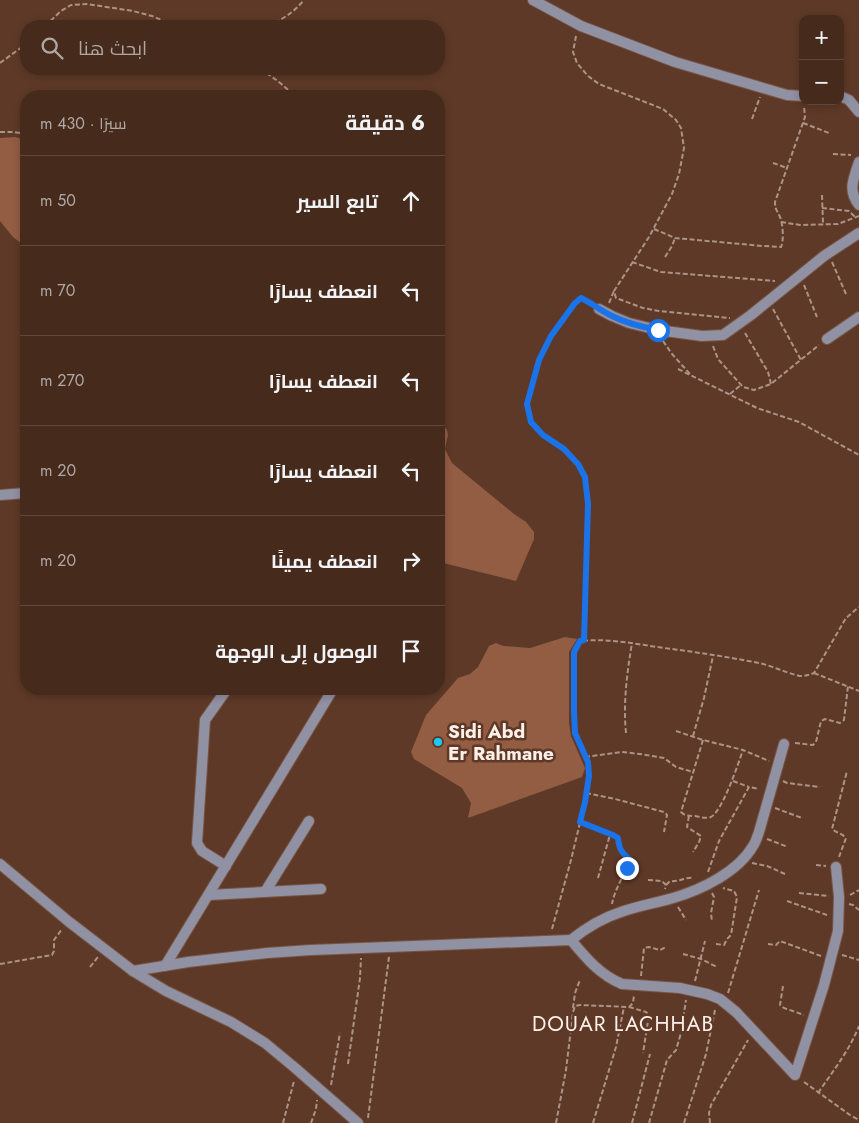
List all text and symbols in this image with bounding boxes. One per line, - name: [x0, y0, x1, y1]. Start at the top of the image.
- map controls: [799, 15, 844, 105]
- button: +: [799, 15, 844, 60]
- search box: [20, 20, 445, 75]
- icon: search: [38, 34, 66, 62]
- text: ابحث هنا: [78, 35, 147, 62]
- button: −: [799, 60, 844, 105]
- text: 6 دقيقة: [345, 108, 425, 138]
- text: سيرًا · 430 m: [40, 112, 126, 135]
- icon: ahead: [397, 187, 425, 215]
- text: تابع السير: [297, 188, 378, 215]
- text: 50 m: [40, 189, 76, 212]
- icon: left: [397, 277, 425, 305]
- text: انعطف يسارًا: [269, 278, 378, 305]
- text: 70 m: [40, 279, 75, 302]
- route start: [647, 319, 670, 342]
- icon: left: [397, 367, 425, 395]
- text: انعطف يسارًا: [269, 368, 378, 395]
- text: 270 m: [40, 369, 84, 392]
- icon: left: [397, 457, 425, 485]
- text: انعطف يسارًا: [269, 458, 378, 485]
- text: 20 m: [40, 459, 76, 482]
- icon: right: [397, 547, 425, 575]
- text: انعطف يمينًا: [271, 548, 378, 575]
- text: 20 m: [40, 549, 76, 572]
- icon: arrive: [397, 637, 425, 665]
- text: الوصول إلى الوجهة: [215, 638, 378, 665]
- place label: Sidi Abd Er Rahmane: [448, 718, 554, 767]
- marker: Sidi Abd Er Rahmane: [432, 736, 444, 748]
- route end: [616, 857, 639, 880]
- district label: DOUAR LACHHAB: [532, 1009, 714, 1039]

